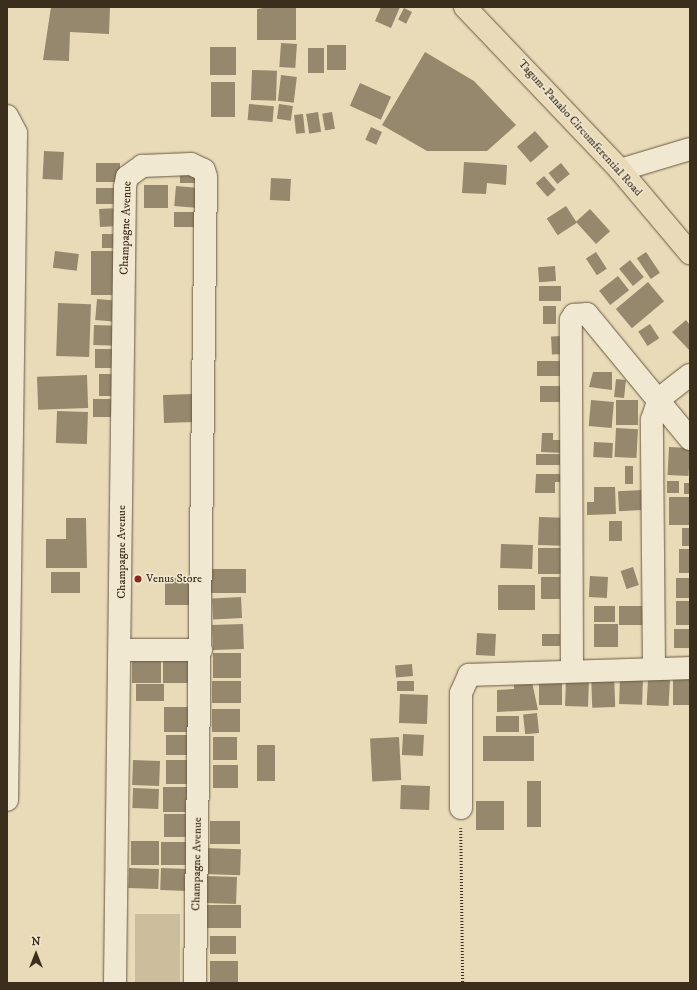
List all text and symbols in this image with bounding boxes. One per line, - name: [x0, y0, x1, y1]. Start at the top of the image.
- street label: Tagum-Panabo Circumferential Road: [515, 57, 645, 199]
- street label: Champagne Avenue: [117, 181, 135, 275]
- street label: Champagne Avenue: [115, 505, 129, 599]
- place label: Venus Store: [146, 572, 202, 586]
- marker: Venus Store: [133, 574, 143, 584]
- street label: Champagne Avenue: [189, 817, 205, 911]
- north arrow: [16, 934, 56, 974]
- text: N: [31, 935, 41, 949]

